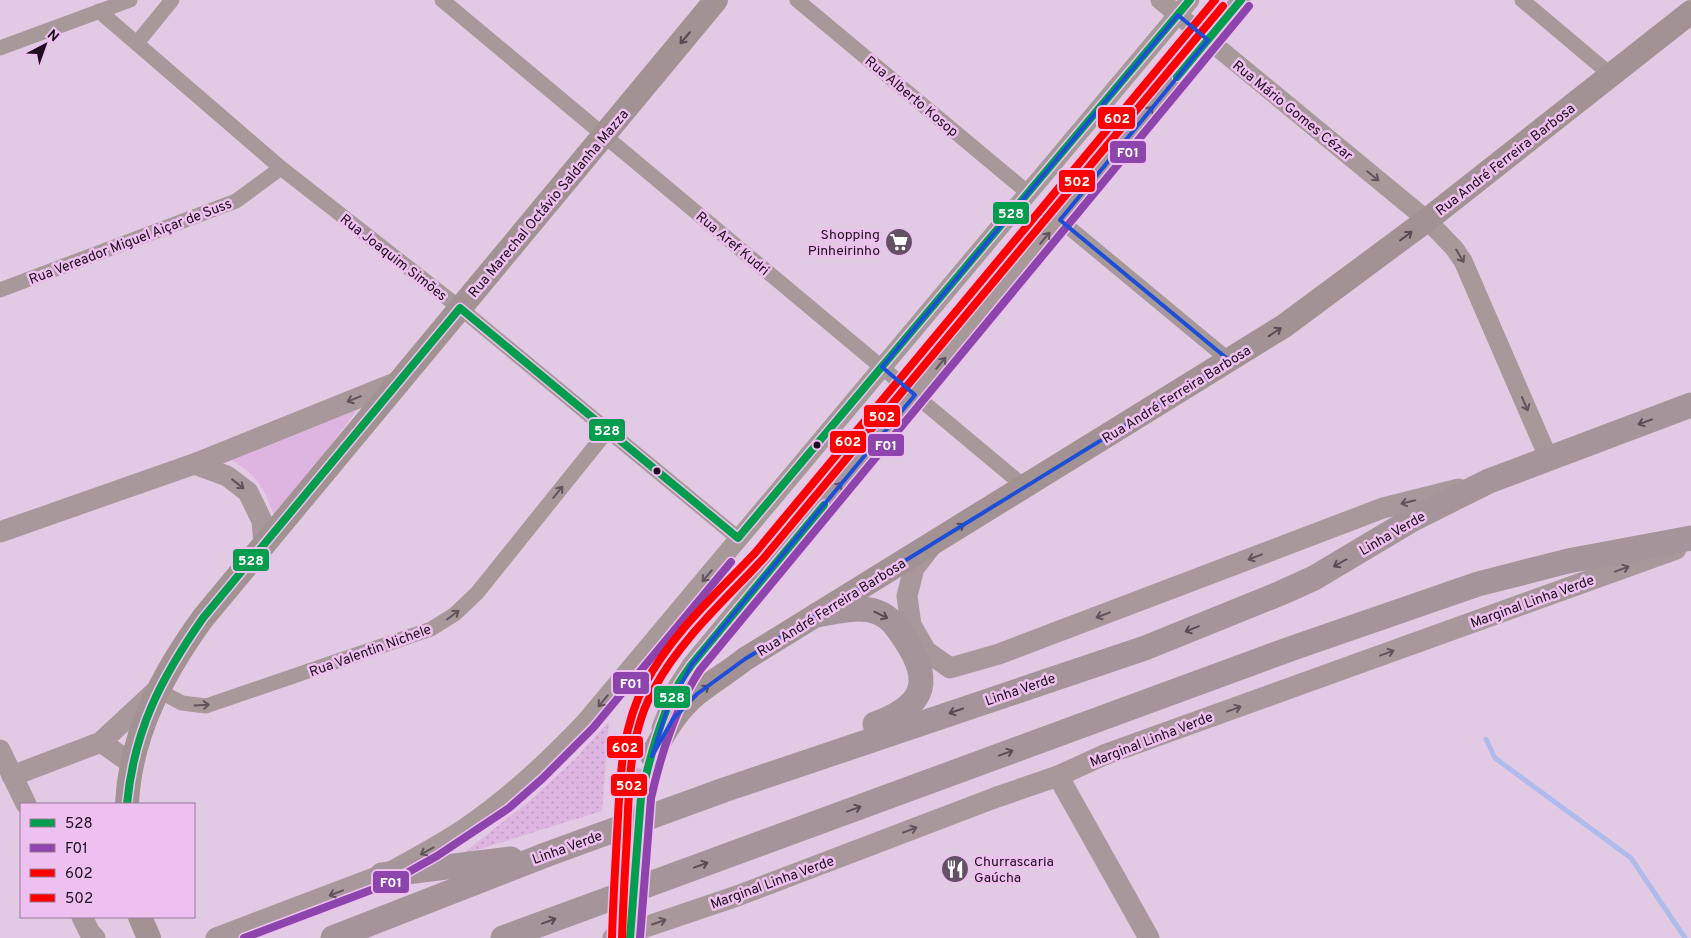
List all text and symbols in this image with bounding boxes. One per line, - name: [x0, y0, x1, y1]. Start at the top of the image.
- north arrow: [20, 20, 70, 70]
- text: N: [43, 27, 62, 46]
- one-way arrow: [679, 31, 691, 44]
- street label: Rua Alberto Kosop: [861, 53, 961, 141]
- street label: Rua Mário Gomes Cézar: [1228, 57, 1356, 165]
- street label: Rua André Ferreira Barbosa: [1433, 100, 1579, 220]
- street label: Rua Marechal Octávio Saldanha Mazza: [465, 106, 633, 302]
- line badge: 602: [1097, 106, 1136, 130]
- one-way arrow: [1143, 106, 1154, 119]
- text: 602: [1104, 111, 1130, 128]
- line badge: F01: [1109, 140, 1147, 164]
- text: F01: [1117, 145, 1139, 162]
- line badge: 502: [1058, 169, 1096, 193]
- one-way arrow: [1366, 170, 1379, 181]
- text: 502: [1064, 174, 1090, 191]
- street label: Rua Vereador Miguel Aiçar de Suss: [27, 196, 234, 289]
- line badge: 528: [992, 201, 1030, 225]
- text: 528: [998, 206, 1024, 223]
- street label: Rua Aref Kudri: [692, 208, 772, 280]
- street label: Rua Joaquim Simões: [336, 211, 450, 305]
- place label: Shopping Pinheirinho: [808, 227, 880, 260]
- supermarket icon: Shopping Pinheirinho: [884, 227, 914, 257]
- one-way arrow: [1399, 231, 1413, 241]
- one-way arrow: [1039, 232, 1050, 245]
- one-way arrow: [1454, 249, 1465, 263]
- one-way arrow: [1268, 327, 1282, 337]
- street label: Rua André Ferreira Barbosa: [1099, 342, 1254, 448]
- one-way arrow: [936, 357, 947, 370]
- one-way arrow: [347, 396, 362, 405]
- one-way arrow: [1521, 396, 1531, 411]
- line badge: 502: [863, 404, 901, 428]
- text: 502: [869, 409, 895, 426]
- line badge: 528: [588, 418, 626, 442]
- one-way arrow: [1638, 418, 1653, 427]
- text: 528: [594, 423, 620, 440]
- line badge: 602: [829, 430, 867, 454]
- line badge: F01: [867, 433, 905, 457]
- text: 602: [835, 434, 861, 451]
- text: F01: [875, 438, 897, 455]
- unlabelled marker: [812, 440, 822, 450]
- unlabelled marker: [652, 466, 662, 476]
- one-way arrow: [231, 479, 244, 490]
- one-way arrow: [832, 482, 843, 495]
- one-way arrow: [553, 486, 564, 499]
- one-way arrow: [1400, 498, 1416, 507]
- street label: Linha Verde: [1357, 509, 1429, 560]
- one-way arrow: [951, 523, 965, 533]
- line badge: 528: [232, 548, 270, 572]
- text: 528: [238, 553, 264, 570]
- one-way arrow: [1248, 553, 1263, 562]
- street label: Rua André Ferreira Barbosa: [754, 555, 909, 661]
- one-way arrow: [1333, 559, 1348, 569]
- one-way arrow: [1614, 563, 1630, 573]
- one-way arrow: [701, 569, 712, 582]
- street label: Marginal Linha Verde: [1468, 572, 1597, 633]
- one-way arrow: [446, 610, 460, 620]
- one-way arrow: [873, 611, 888, 620]
- one-way arrow: [1096, 611, 1111, 620]
- street label: Rua Valentin Nichele: [307, 621, 434, 681]
- one-way arrow: [1185, 625, 1200, 635]
- one-way arrow: [1379, 648, 1395, 658]
- street label: Linha Verde: [983, 670, 1058, 710]
- line badge: F01: [612, 671, 650, 695]
- text: F01: [620, 676, 642, 693]
- line badge: 528: [653, 685, 691, 709]
- one-way arrow: [696, 685, 710, 695]
- text: 528: [659, 690, 685, 707]
- one-way arrow: [597, 694, 608, 707]
- one-way arrow: [194, 700, 210, 710]
- one-way arrow: [1226, 704, 1241, 713]
- one-way arrow: [948, 707, 964, 716]
- street label: Marginal Linha Verde: [1088, 709, 1215, 772]
- line badge: 602: [606, 735, 644, 759]
- text: 602: [612, 740, 638, 757]
- one-way arrow: [998, 748, 1014, 757]
- line badge: 502: [610, 773, 648, 797]
- text: 502: [616, 778, 642, 795]
- legend: [20, 803, 195, 918]
- one-way arrow: [846, 804, 861, 813]
- text: 528: [65, 815, 93, 834]
- one-way arrow: [902, 825, 917, 834]
- street label: Linha Verde: [530, 828, 605, 869]
- text: F01: [65, 840, 88, 859]
- one-way arrow: [420, 846, 435, 856]
- street label: Marginal Linha Verde: [708, 853, 837, 914]
- restaurant icon: Churrascaria Gaúcha: [940, 854, 970, 884]
- place label: Churrascaria Gaúcha: [974, 854, 1054, 887]
- one-way arrow: [693, 860, 709, 869]
- text: 602: [65, 865, 93, 884]
- line badge: F01: [372, 870, 410, 894]
- text: F01: [380, 875, 402, 892]
- one-way arrow: [329, 888, 344, 898]
- text: 502: [65, 890, 93, 909]
- one-way arrow: [541, 916, 556, 925]
- one-way arrow: [650, 917, 666, 926]

